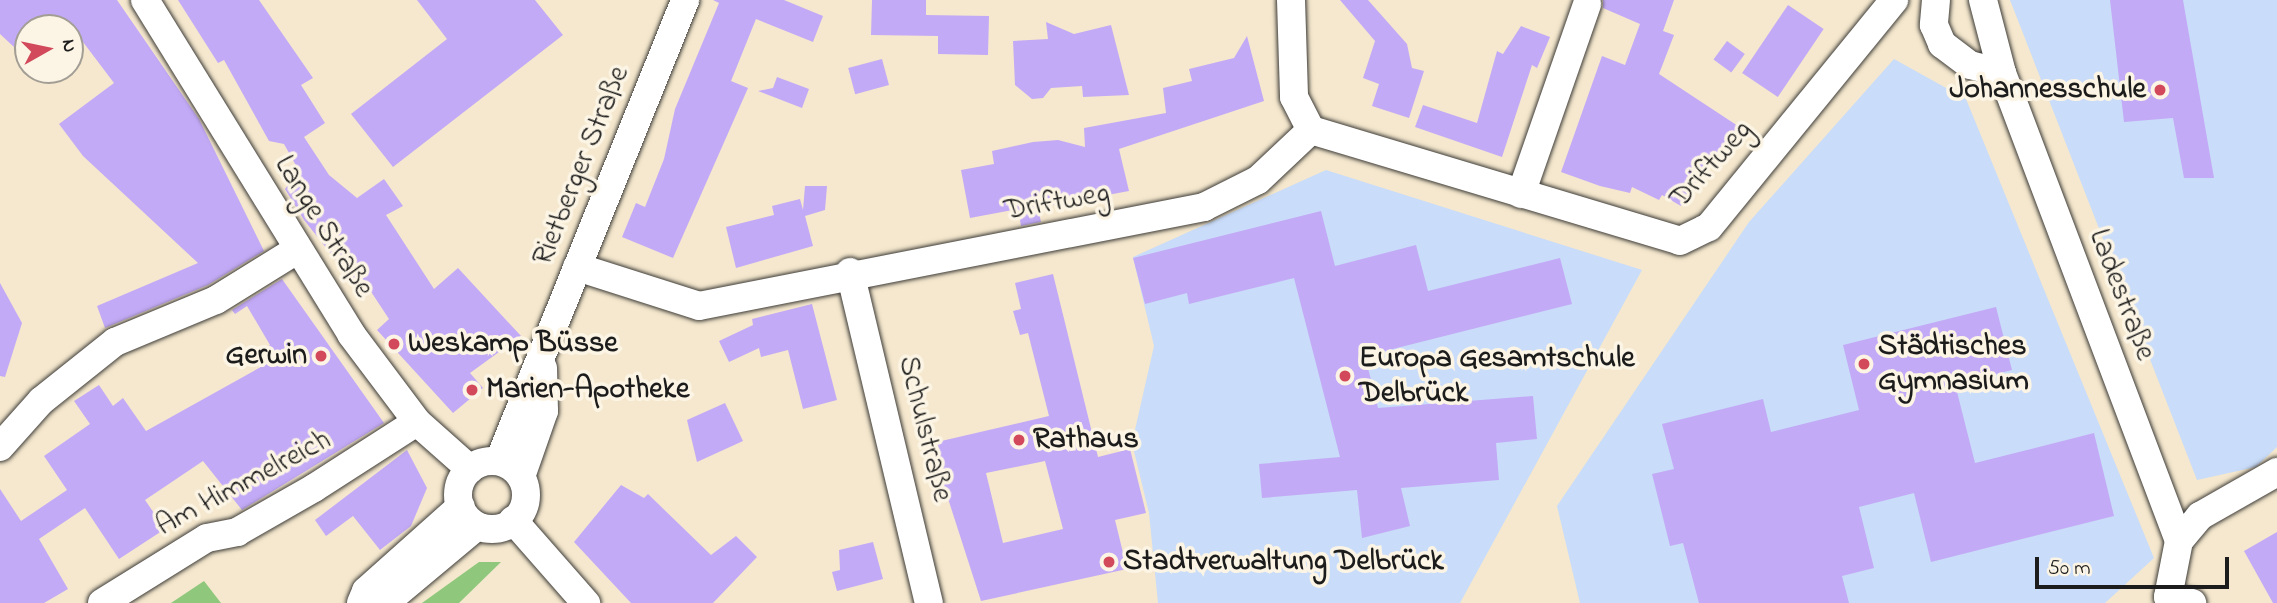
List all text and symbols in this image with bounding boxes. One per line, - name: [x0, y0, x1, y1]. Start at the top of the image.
- north arrow: [14, 14, 84, 84]
- text: N: [54, 37, 83, 54]
- street label: Rietberger Straße: [526, 61, 638, 271]
- place label: Johannesschule: [1950, 72, 2146, 108]
- marker: Johannesschule: [2152, 82, 2168, 98]
- street label: Driftweg: [1663, 114, 1761, 216]
- street label: Lange Straße: [265, 149, 381, 305]
- street label: Driftweg: [1002, 176, 1112, 230]
- street label: Ladestraße: [2080, 224, 2162, 366]
- place label: Weskamp Büsse: [408, 326, 618, 362]
- place label: Städtisches Gymnasium: [1878, 329, 2029, 400]
- marker: Weskamp Büsse: [386, 336, 402, 352]
- place label: Gerwin: [226, 338, 307, 374]
- place label: Europa Gesamtschule Delbrück: [1359, 341, 1635, 412]
- marker: Gerwin: [313, 348, 329, 364]
- street label: Schulstraße: [889, 352, 959, 506]
- marker: Städtisches Gymnasium: [1856, 356, 1872, 372]
- marker: Europa Gesamtschule Delbrück: [1337, 368, 1353, 384]
- place label: Marien-Apotheke: [486, 372, 689, 408]
- marker: Marien-Apotheke: [464, 382, 480, 398]
- place label: Rathaus: [1033, 422, 1139, 458]
- street label: Am Himmelreich: [150, 423, 338, 545]
- marker: Rathaus: [1011, 432, 1027, 448]
- place label: Stadtverwaltung Delbrück: [1123, 544, 1444, 580]
- scale bar: [2039, 544, 2233, 588]
- marker: Stadtverwaltung Delbrück: [1101, 554, 1117, 570]
- text: 50 m: [2048, 554, 2091, 584]

